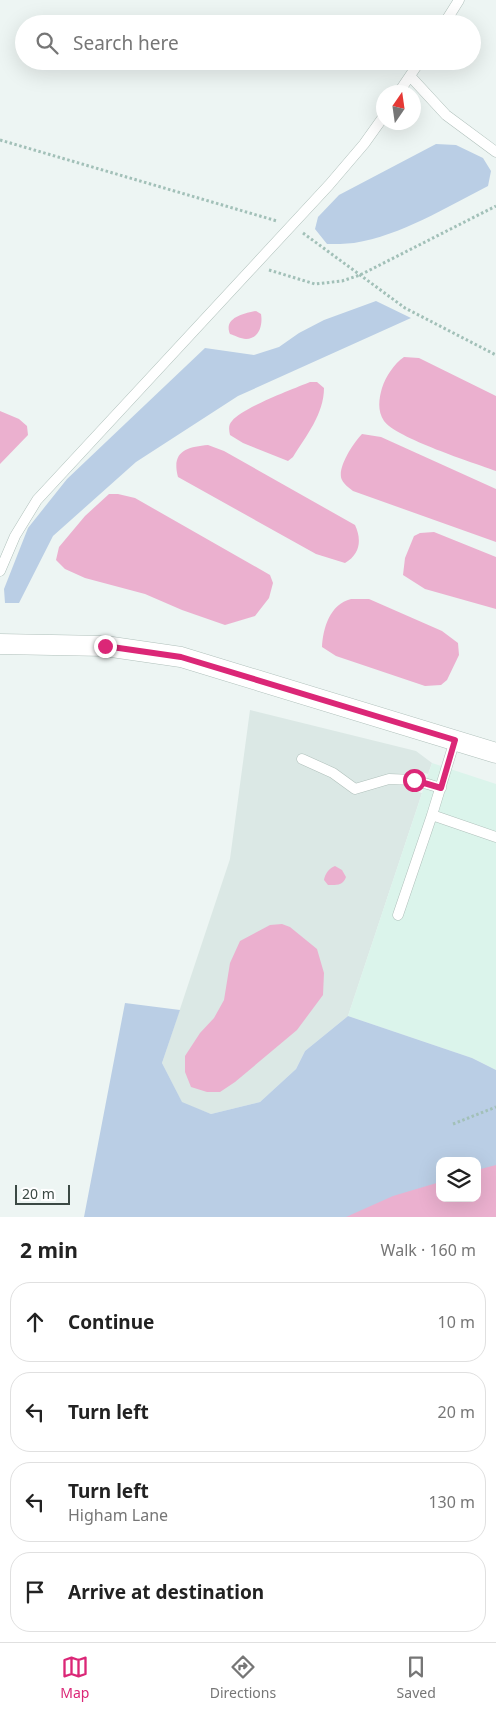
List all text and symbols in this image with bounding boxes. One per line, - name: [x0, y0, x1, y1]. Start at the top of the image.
- search box: [15, 15, 481, 70]
- icon: search: [33, 29, 61, 57]
- text: Search here: [73, 30, 179, 56]
- north arrow: [376, 85, 421, 130]
- route end: [94, 635, 117, 658]
- route start: [403, 769, 426, 792]
- map controls: [436, 1157, 481, 1202]
- button: layers: [436, 1157, 481, 1202]
- scale bar: [15, 1182, 70, 1205]
- text: 20 m: [22, 1184, 55, 1203]
- text: 2 min: [20, 1236, 78, 1264]
- text: Walk · 160 m: [381, 1239, 476, 1261]
- icon: ahead: [21, 1308, 49, 1336]
- text: Continue: [68, 1309, 154, 1335]
- text: 10 m: [438, 1311, 475, 1333]
- icon: left: [21, 1398, 49, 1426]
- text: Turn left: [68, 1399, 149, 1425]
- text: 20 m: [438, 1401, 475, 1423]
- text: Turn left: [68, 1478, 149, 1504]
- icon: left: [21, 1488, 49, 1516]
- text: 130 m: [428, 1491, 475, 1513]
- text: Higham Lane: [68, 1504, 168, 1526]
- icon: arrive: [21, 1578, 49, 1606]
- text: Arrive at destination: [68, 1579, 264, 1605]
- tab: Map: [60, 1653, 89, 1702]
- tab: Directions: [210, 1653, 276, 1702]
- tab: Saved: [397, 1653, 436, 1702]

